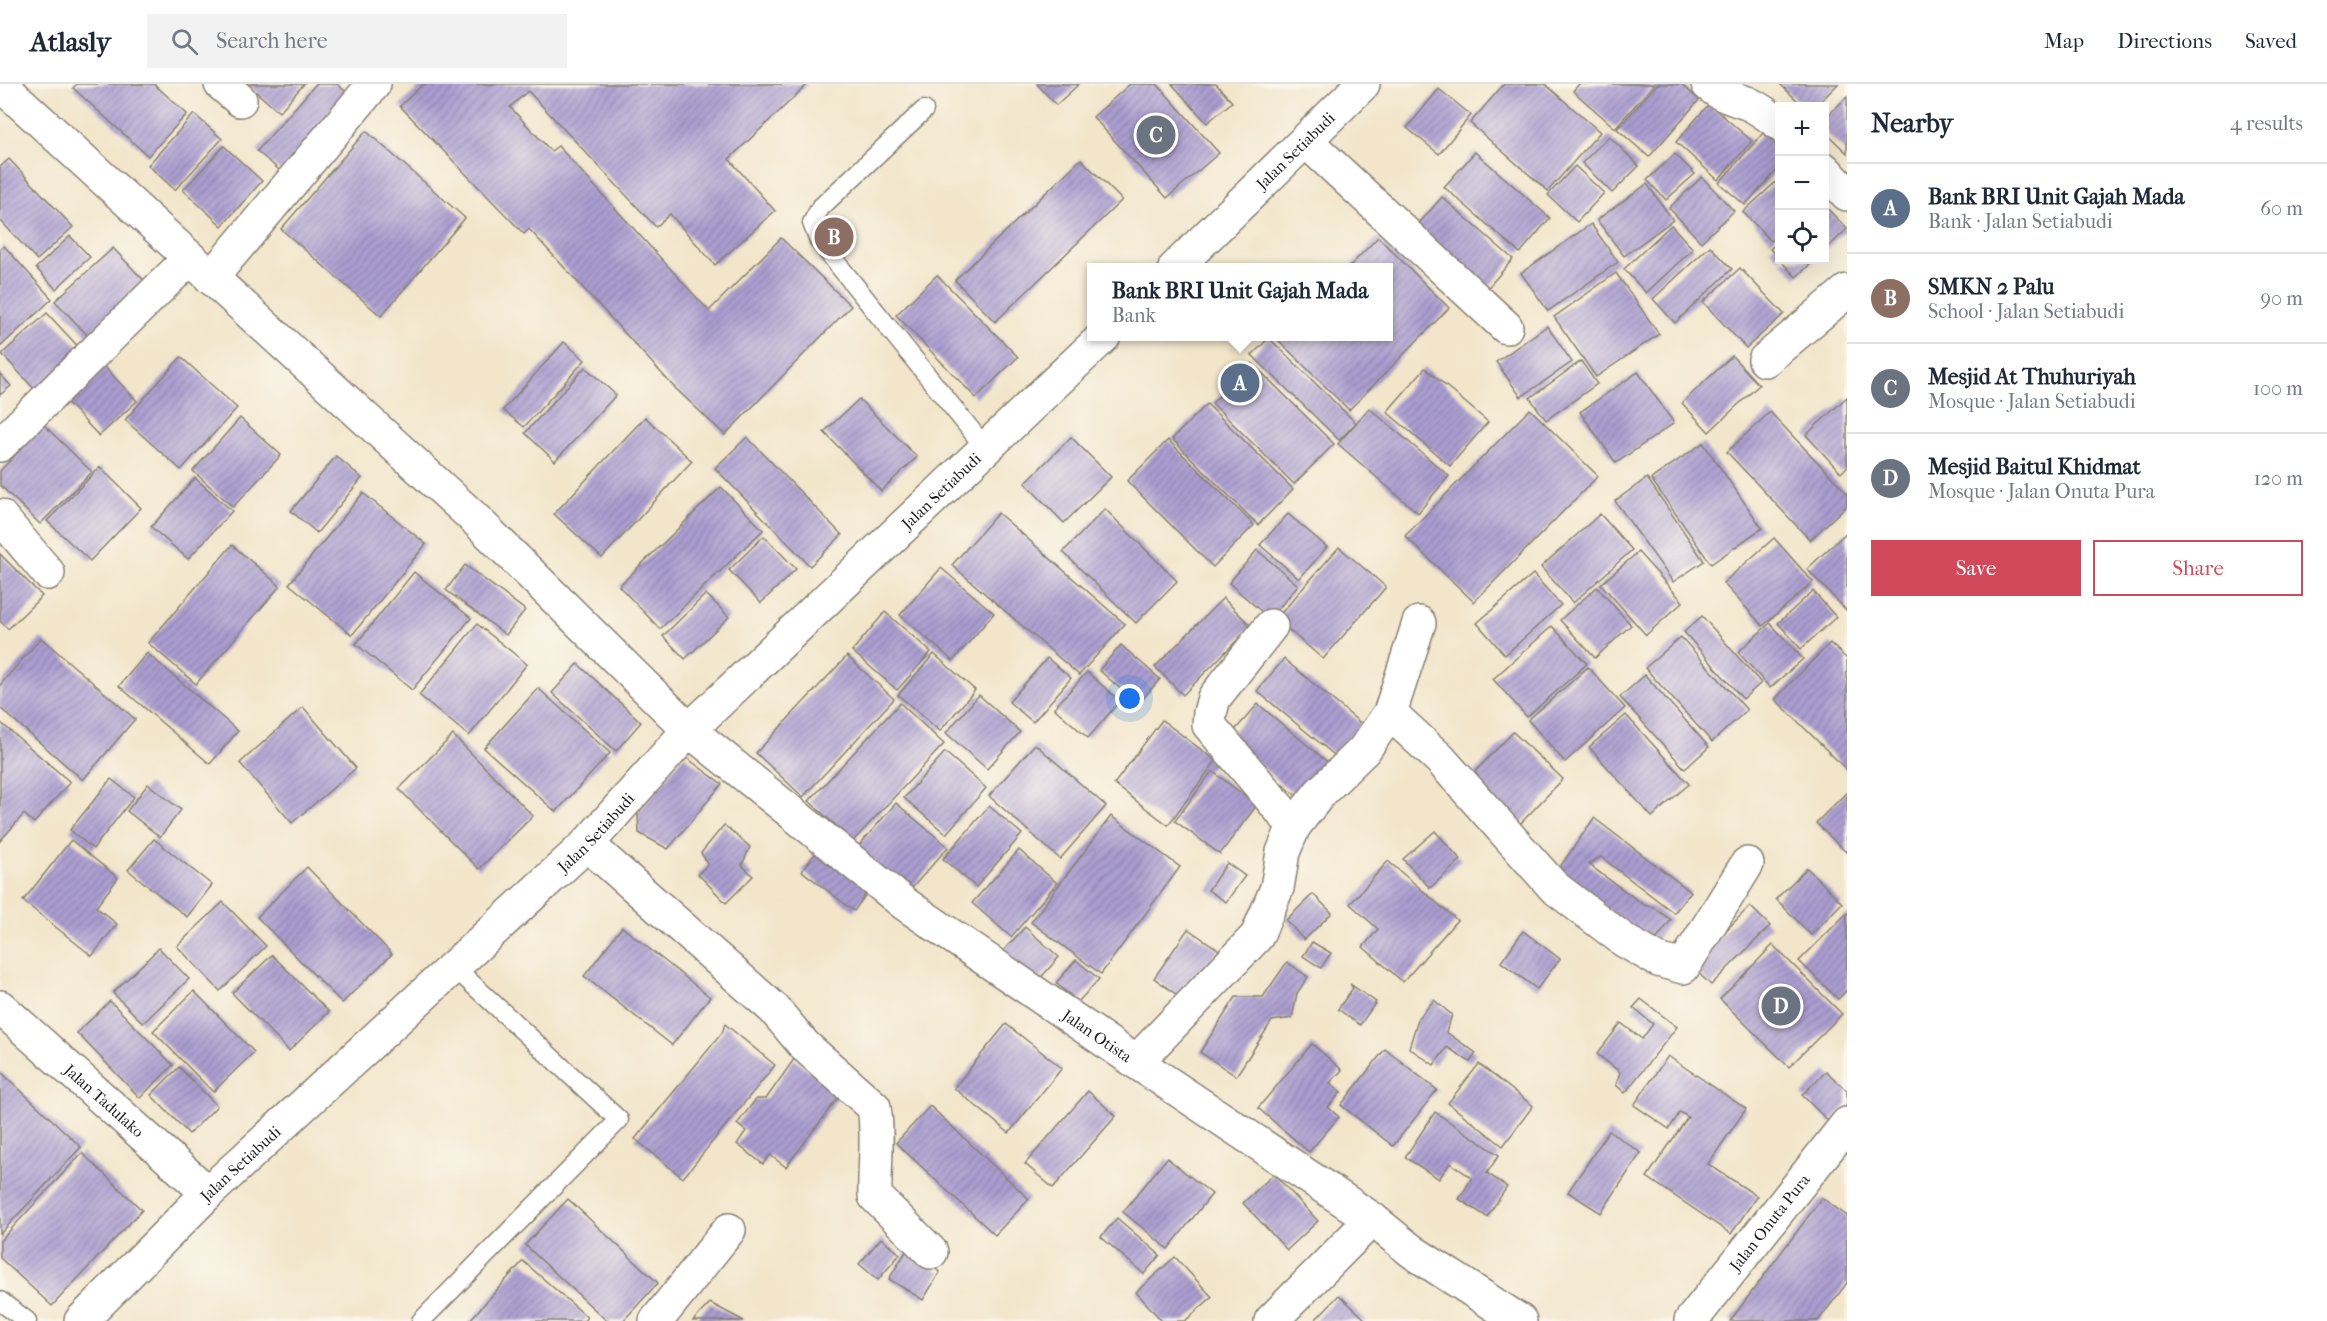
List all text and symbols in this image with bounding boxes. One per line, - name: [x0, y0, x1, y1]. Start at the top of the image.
- search box: [147, 14, 567, 68]
- text: Atlasly: [30, 25, 111, 58]
- icon: search: [168, 25, 201, 58]
- text: Search here: [216, 28, 328, 54]
- text: Map: [2044, 29, 2084, 53]
- text: Directions: [2117, 29, 2212, 53]
- text: Saved: [2245, 29, 2297, 53]
- map controls: [1775, 102, 1829, 264]
- button: +: [1775, 102, 1829, 156]
- street label: Jalan Setiabudi: [1250, 108, 1339, 195]
- text: Nearby: [1871, 108, 1953, 139]
- pin: C: [1136, 112, 1176, 158]
- text: 4 results: [2230, 112, 2303, 135]
- button: −: [1775, 156, 1829, 210]
- text: Bank BRI Unit Gajah Mada: [1928, 184, 2185, 210]
- text: A: [1884, 197, 1897, 220]
- text: 60 m: [2260, 197, 2303, 220]
- button: locate: [1775, 210, 1829, 264]
- text: Bank · Jalan Setiabudi: [1928, 210, 2113, 233]
- pin: B: [814, 214, 854, 260]
- popup: [1087, 263, 1393, 341]
- text: SMKN 2 Palu: [1928, 274, 2055, 300]
- text: Bank BRI Unit Gajah Mada: [1112, 278, 1368, 304]
- text: B: [1884, 287, 1897, 310]
- text: 90 m: [2261, 287, 2303, 310]
- text: School · Jalan Setiabudi: [1928, 300, 2124, 323]
- text: Bank: [1112, 304, 1156, 327]
- pin: A: [1220, 360, 1260, 406]
- text: Mesjid At Thuhuriyah: [1928, 364, 2136, 390]
- text: C: [1884, 377, 1897, 400]
- text: 100 m: [2253, 377, 2303, 400]
- text: Mosque · Jalan Setiabudi: [1928, 390, 2136, 413]
- street label: Jalan Setiabudi: [896, 448, 985, 534]
- text: Mesjid Baitul Khidmat: [1928, 454, 2141, 480]
- text: D: [1883, 467, 1898, 490]
- text: 120 m: [2254, 467, 2303, 490]
- text: Mosque · Jalan Onuta Pura: [1928, 480, 2155, 503]
- button: Save: [1871, 540, 2081, 596]
- button: Share: [2093, 540, 2303, 596]
- your location: [1115, 684, 1144, 713]
- street label: Jalan Setiabudi: [552, 789, 638, 877]
- pin: D: [1762, 984, 1800, 1028]
- street label: Jalan Otista: [1057, 1004, 1136, 1066]
- street label: Jalan Tadulako: [59, 1059, 148, 1141]
- street label: Jalan Setiabudi: [195, 1122, 284, 1206]
- street label: Jalan Onuta Pura: [1724, 1170, 1814, 1276]

